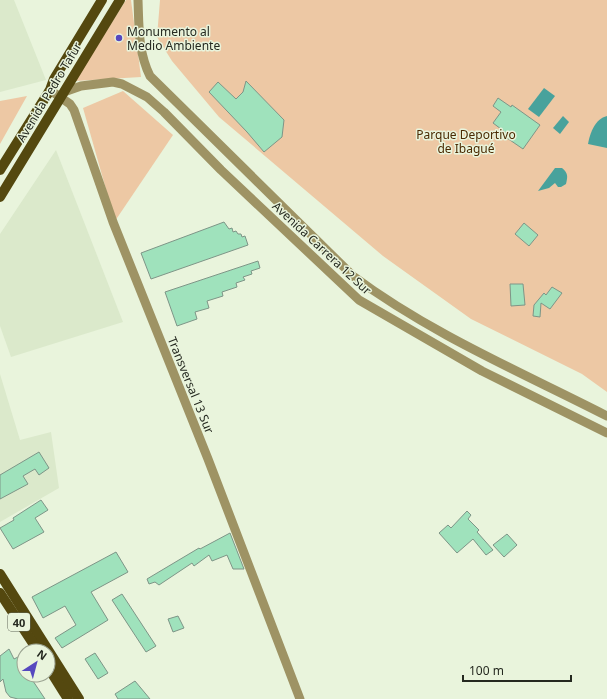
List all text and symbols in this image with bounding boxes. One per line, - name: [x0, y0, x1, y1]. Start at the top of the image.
- place label: Monumento al Medio Ambiente: [127, 23, 220, 54]
- marker: Monumento al Medio Ambiente: [114, 33, 124, 43]
- street label: Avenida Pedro Tafur: [12, 39, 86, 145]
- park label: Parque Deportivo de Ibagué: [416, 126, 516, 157]
- street label: Avenida Carrera 12 Sur: [269, 198, 375, 298]
- street label: Transversal 13 Sur: [164, 334, 218, 436]
- road number: 40: [8, 613, 30, 631]
- north arrow: [16, 643, 56, 683]
- text: N: [34, 646, 50, 663]
- scale bar: [463, 657, 571, 683]
- text: 100 m: [469, 662, 504, 679]

